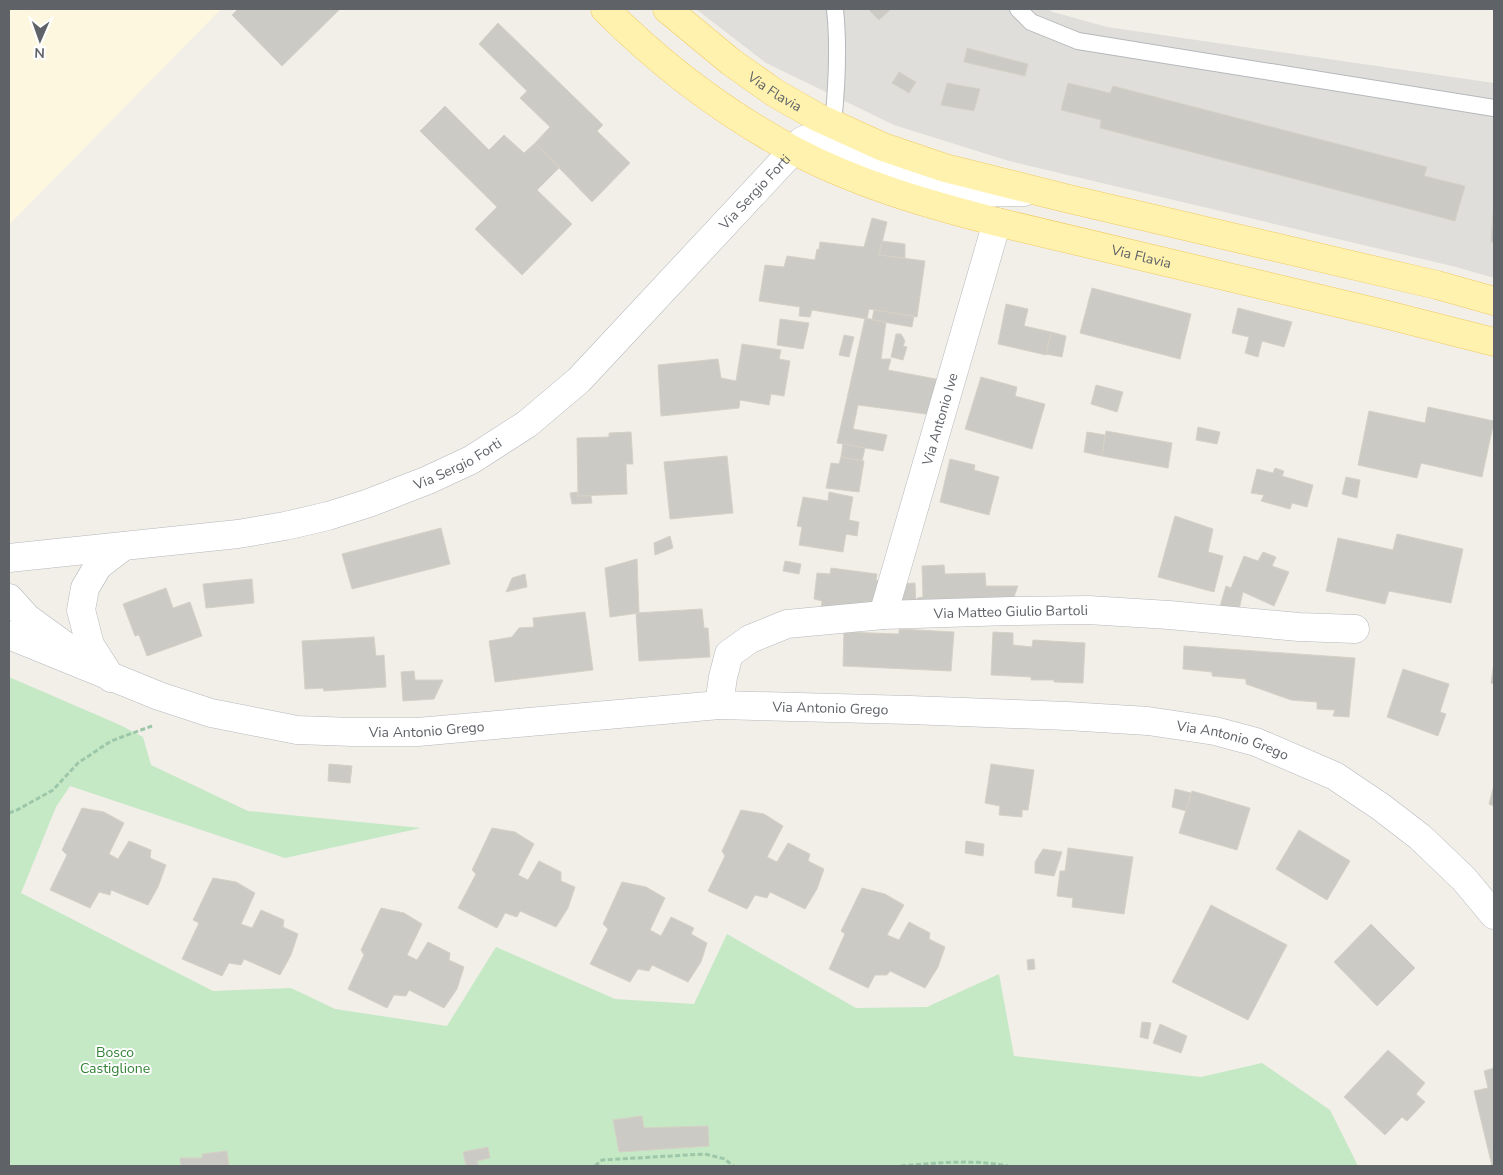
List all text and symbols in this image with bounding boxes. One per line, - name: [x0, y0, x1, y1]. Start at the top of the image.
- north arrow: [15, 15, 65, 65]
- text: N: [34, 43, 45, 62]
- street label: Via Flavia: [743, 67, 805, 116]
- street label: Via Sergio Forti: [714, 150, 795, 234]
- street label: Via Flavia: [1108, 240, 1173, 273]
- street label: Via Antonio Ive: [917, 371, 962, 469]
- street label: Via Sergio Forti: [410, 433, 505, 495]
- street label: Via Matteo Giulio Bartoli: [932, 601, 1088, 623]
- street label: Via Antonio Grego: [771, 697, 889, 719]
- street label: Via Antonio Grego: [1174, 716, 1292, 765]
- street label: Via Antonio Grego: [368, 717, 485, 742]
- park label: Bosco Castiglione: [80, 1043, 150, 1078]

